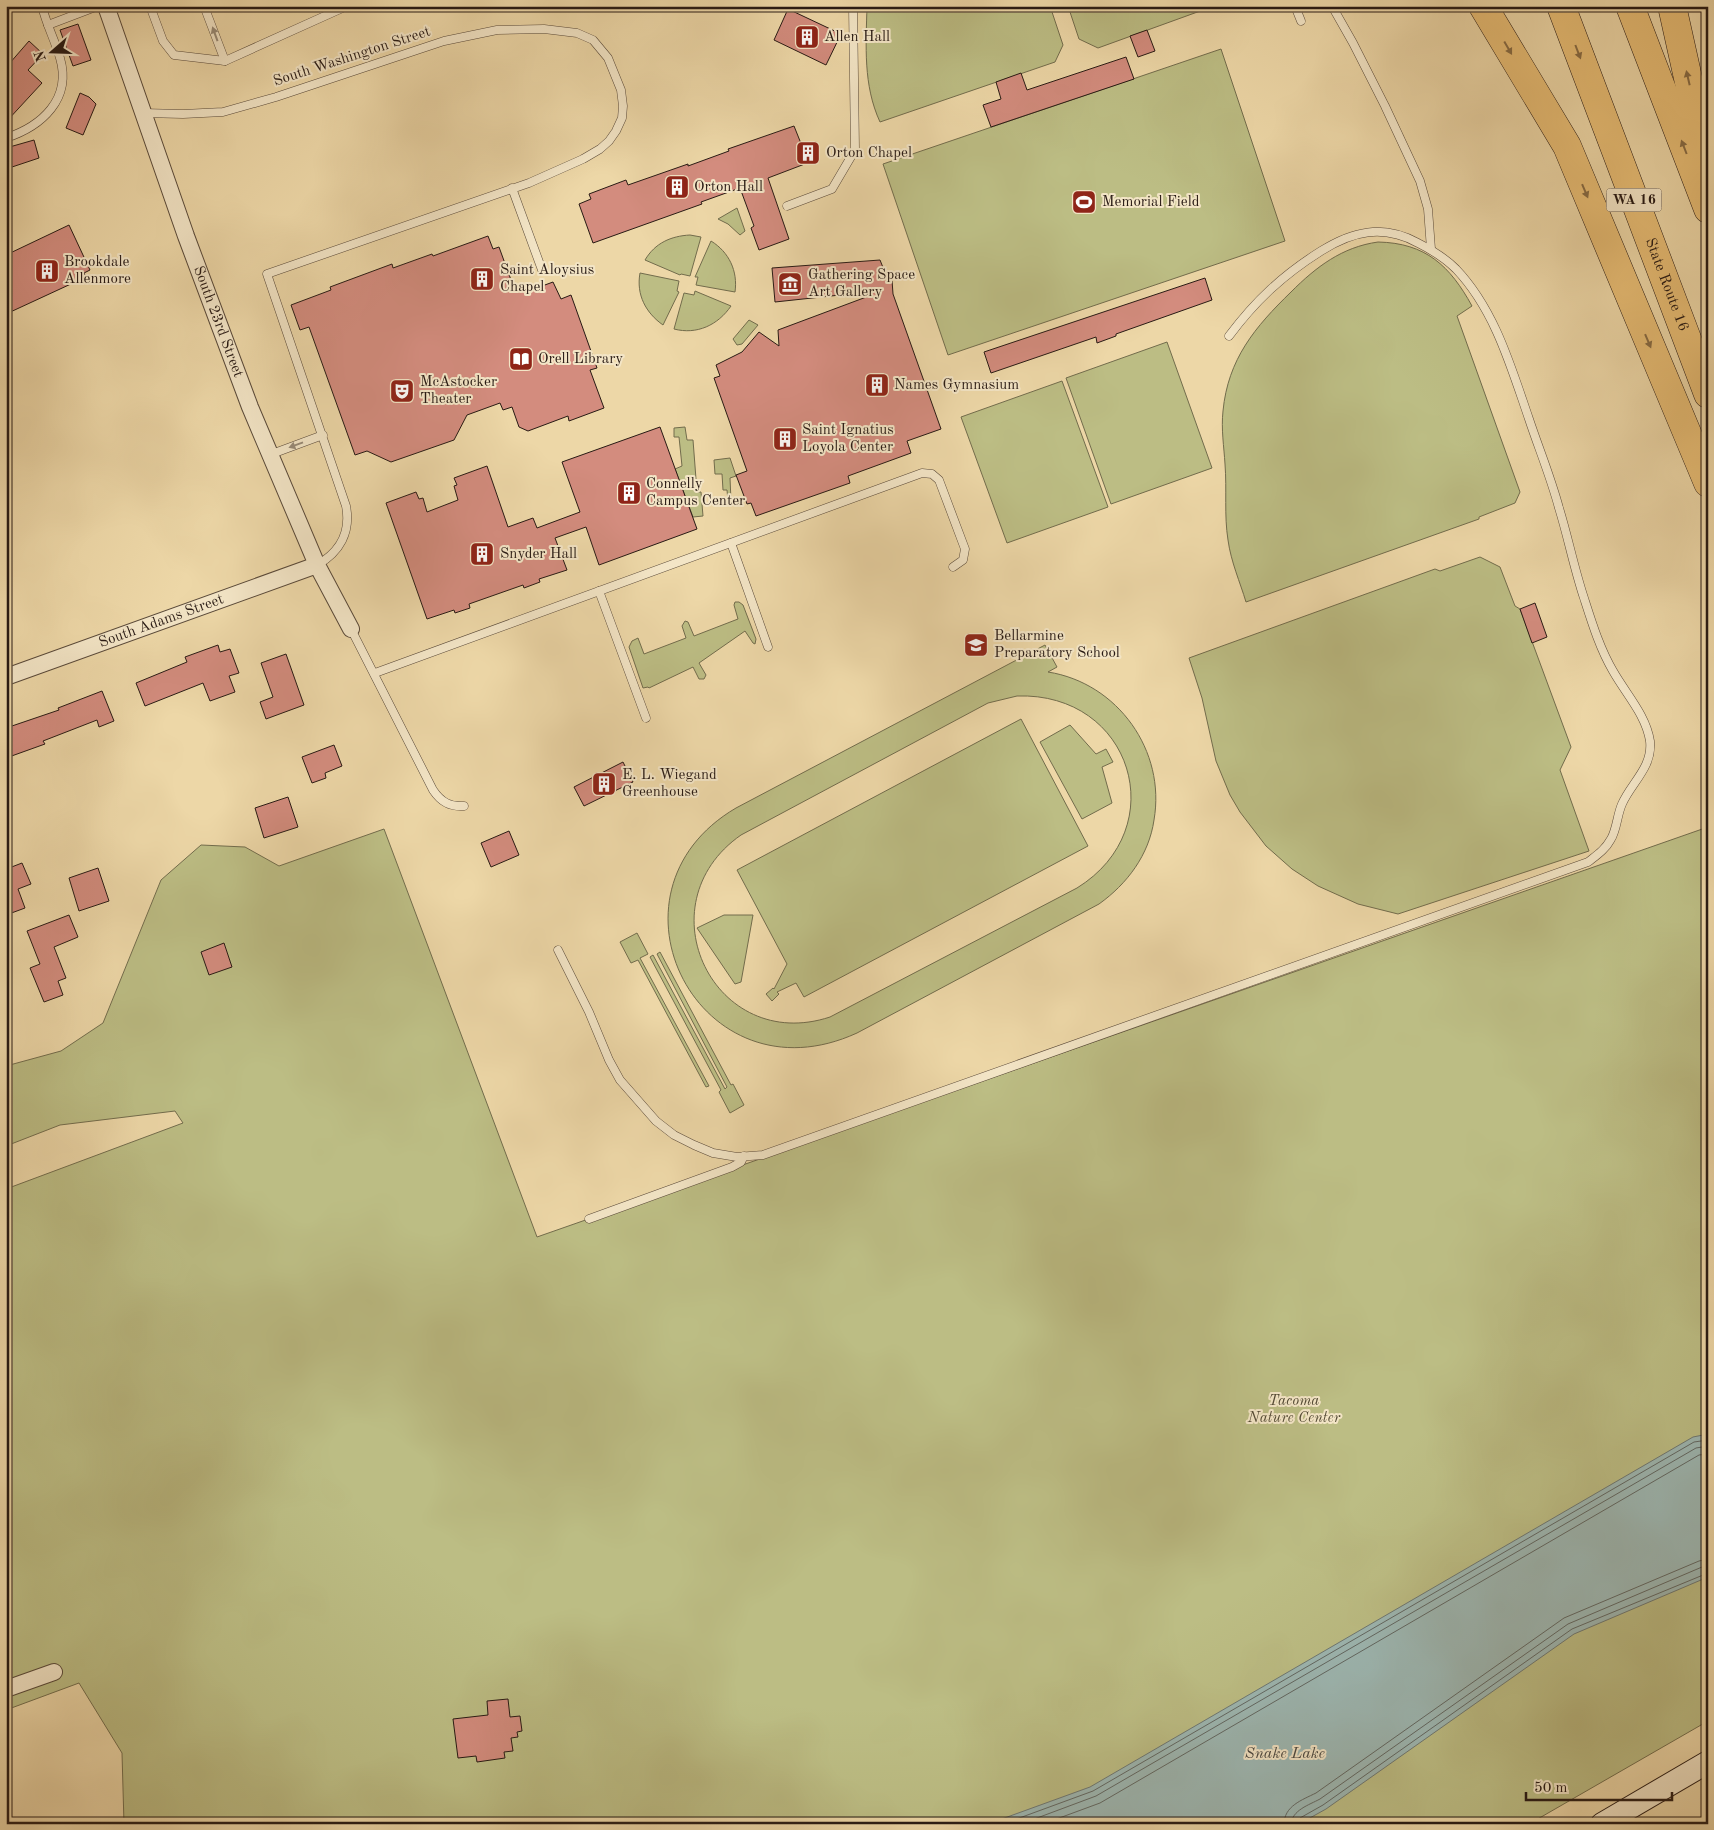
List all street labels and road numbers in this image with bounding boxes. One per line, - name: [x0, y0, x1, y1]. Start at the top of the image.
- street label: South Washington Street: [272, 24, 432, 90]
- road number: WA 16: [1606, 188, 1662, 212]
- street label: State Route 16: [1642, 236, 1691, 333]
- street label: South 23rd Street: [190, 264, 246, 379]
- street label: South Adams Street: [97, 592, 226, 650]

